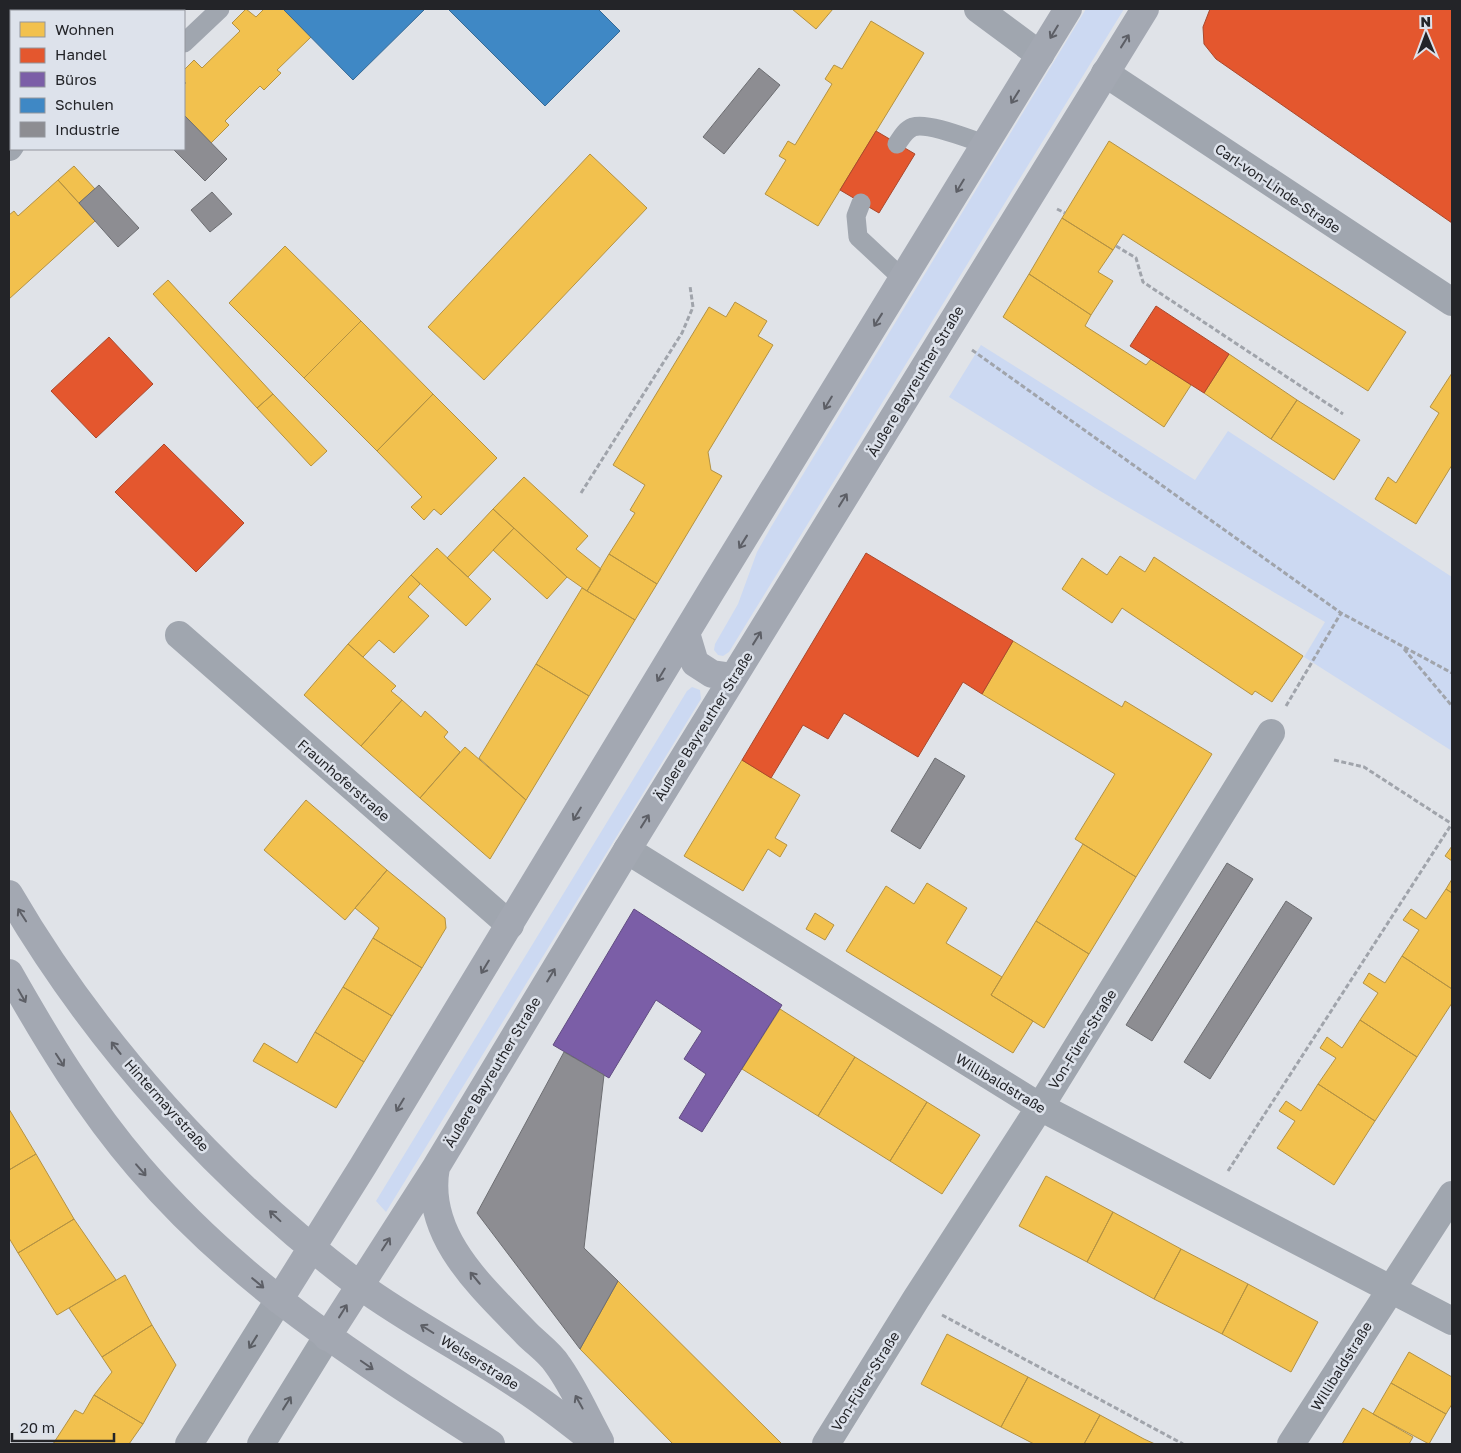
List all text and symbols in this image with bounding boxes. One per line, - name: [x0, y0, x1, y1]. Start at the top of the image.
- legend: [10, 10, 185, 150]
- north arrow: [1401, 10, 1451, 60]
- text: N: [1420, 13, 1431, 30]
- text: Wohnen: [55, 20, 114, 38]
- one-way arrow: [1049, 25, 1060, 39]
- one-way arrow: [1121, 35, 1131, 49]
- text: Handel: [55, 45, 107, 63]
- text: Büros: [55, 70, 97, 88]
- one-way arrow: [1009, 89, 1019, 103]
- text: Schulen: [55, 95, 114, 113]
- text: Industrie: [55, 120, 120, 138]
- street label: Carl-von-Linde-Straße: [1212, 140, 1344, 236]
- one-way arrow: [954, 178, 964, 192]
- street label: Äußere Bayreuther Straße: [863, 303, 967, 459]
- one-way arrow: [873, 313, 883, 327]
- one-way arrow: [822, 396, 832, 410]
- one-way arrow: [838, 493, 848, 507]
- one-way arrow: [737, 534, 747, 548]
- one-way arrow: [753, 632, 763, 646]
- street label: Äußere Bayreuther Straße: [650, 648, 756, 804]
- one-way arrow: [656, 667, 666, 681]
- street label: Fraunhoferstraße: [294, 735, 394, 825]
- one-way arrow: [571, 806, 581, 820]
- one-way arrow: [640, 815, 650, 829]
- one-way arrow: [16, 909, 26, 923]
- one-way arrow: [479, 959, 489, 973]
- one-way arrow: [546, 968, 556, 982]
- street label: Von-Fürer-Straße: [1044, 986, 1120, 1092]
- one-way arrow: [17, 988, 27, 1003]
- street label: Äußere Bayreuther Straße: [440, 994, 544, 1150]
- one-way arrow: [110, 1042, 121, 1055]
- street label: Willibaldstraße: [953, 1049, 1049, 1117]
- one-way arrow: [56, 1053, 66, 1067]
- street label: Hintermayrstraße: [121, 1056, 213, 1154]
- one-way arrow: [395, 1098, 405, 1112]
- one-way arrow: [136, 1163, 147, 1176]
- one-way arrow: [269, 1210, 282, 1222]
- one-way arrow: [382, 1238, 392, 1252]
- one-way arrow: [470, 1272, 481, 1285]
- one-way arrow: [251, 1277, 264, 1289]
- one-way arrow: [338, 1305, 348, 1319]
- street label: Willibaldstraße: [1307, 1318, 1375, 1414]
- one-way arrow: [420, 1323, 434, 1333]
- street label: Von-Fürer-Straße: [827, 1328, 903, 1434]
- street label: Welserstraße: [438, 1331, 522, 1393]
- one-way arrow: [248, 1334, 258, 1348]
- one-way arrow: [359, 1360, 373, 1370]
- one-way arrow: [573, 1395, 583, 1409]
- one-way arrow: [282, 1396, 292, 1410]
- scale bar: [12, 1410, 115, 1442]
- text: 20 m: [20, 1418, 55, 1436]

